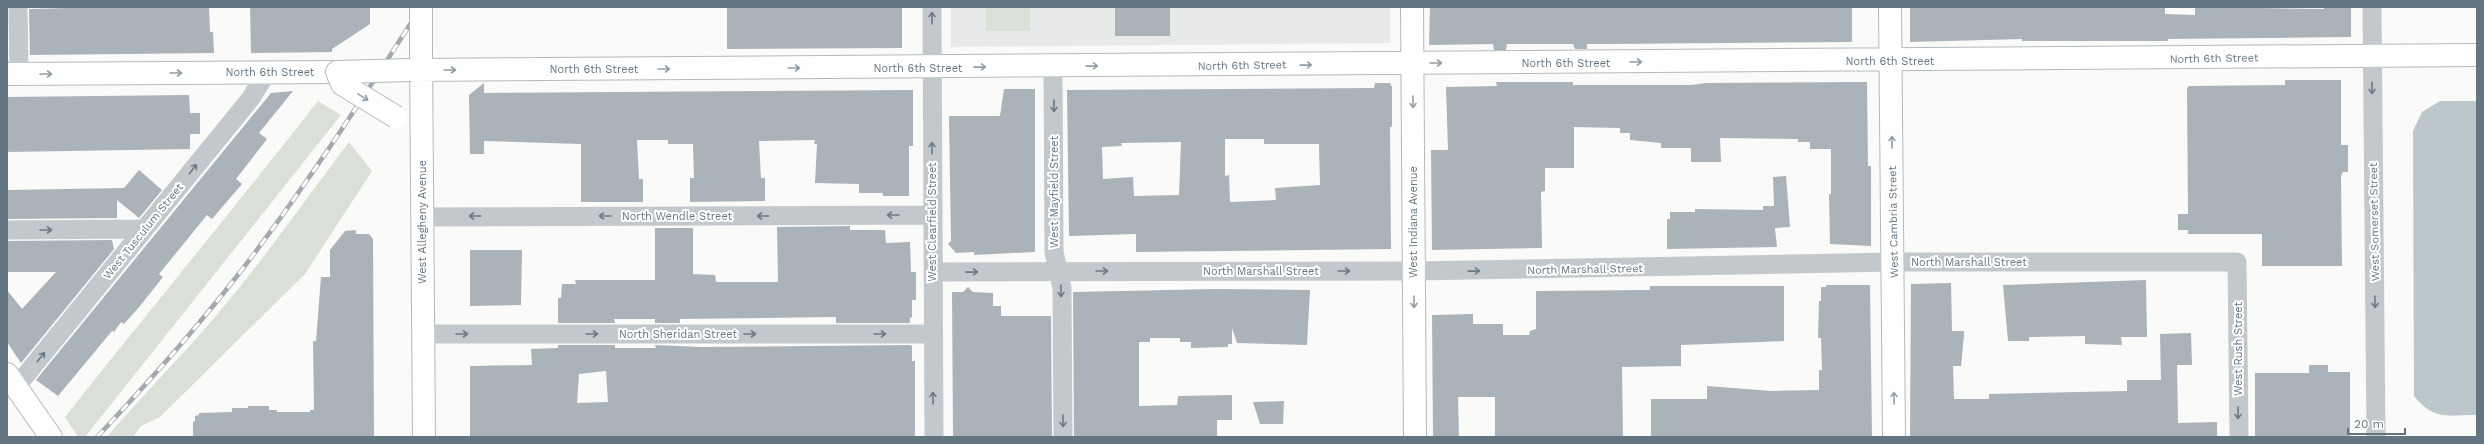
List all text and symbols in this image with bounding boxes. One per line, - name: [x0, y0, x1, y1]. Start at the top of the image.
- one-way arrow: [928, 12, 936, 25]
- street label: North 6th Street: [2169, 51, 2259, 66]
- street label: North 6th Street: [1846, 55, 1935, 68]
- street label: North 6th Street: [1522, 57, 1611, 70]
- street label: North 6th Street: [1197, 58, 1287, 73]
- one-way arrow: [1629, 58, 1642, 66]
- one-way arrow: [1429, 59, 1442, 67]
- one-way arrow: [1299, 61, 1312, 68]
- street label: North 6th Street: [874, 62, 963, 75]
- one-way arrow: [1085, 62, 1098, 70]
- street label: North 6th Street: [550, 63, 639, 76]
- one-way arrow: [973, 63, 986, 71]
- one-way arrow: [787, 64, 800, 72]
- one-way arrow: [657, 65, 670, 73]
- street label: North 6th Street: [226, 66, 315, 79]
- one-way arrow: [443, 66, 456, 74]
- one-way arrow: [169, 69, 182, 77]
- one-way arrow: [39, 70, 52, 78]
- one-way arrow: [2368, 81, 2376, 94]
- one-way arrow: [357, 93, 368, 101]
- one-way arrow: [1409, 95, 1417, 108]
- one-way arrow: [1050, 99, 1058, 112]
- street label: West Mayfield Street: [1048, 135, 1061, 248]
- one-way arrow: [1888, 136, 1895, 149]
- one-way arrow: [928, 142, 936, 155]
- street label: West Allegheny Avenue: [416, 160, 429, 284]
- street label: West Clearfield Street: [926, 162, 939, 282]
- street label: West Somerset Street: [2367, 162, 2382, 282]
- one-way arrow: [189, 163, 198, 174]
- street label: West Cambria Street: [1886, 165, 1901, 278]
- street label: West Indiana Avenue: [1407, 166, 1420, 278]
- street label: West Tusculum Street: [101, 181, 186, 282]
- street label: North Wendle Street: [622, 210, 733, 223]
- one-way arrow: [469, 212, 482, 220]
- one-way arrow: [599, 212, 612, 220]
- one-way arrow: [757, 212, 770, 220]
- one-way arrow: [887, 212, 900, 219]
- one-way arrow: [39, 226, 52, 234]
- street label: North Marshall Street: [1911, 256, 2027, 269]
- street label: North Marshall Street: [1527, 262, 1643, 277]
- street label: North Marshall Street: [1203, 265, 1319, 278]
- one-way arrow: [1095, 267, 1108, 275]
- one-way arrow: [1337, 267, 1350, 275]
- one-way arrow: [1467, 267, 1480, 275]
- one-way arrow: [965, 268, 978, 275]
- one-way arrow: [1058, 284, 1065, 297]
- one-way arrow: [1410, 295, 1418, 308]
- one-way arrow: [2371, 295, 2379, 308]
- street label: West Rush Street: [2232, 302, 2245, 396]
- street label: North Sheridan Street: [619, 328, 738, 341]
- one-way arrow: [455, 330, 468, 338]
- one-way arrow: [585, 330, 598, 338]
- one-way arrow: [743, 330, 756, 338]
- one-way arrow: [873, 330, 886, 338]
- one-way arrow: [36, 351, 45, 362]
- one-way arrow: [930, 392, 937, 405]
- one-way arrow: [1890, 392, 1898, 405]
- one-way arrow: [2234, 406, 2242, 419]
- scale bar: [2348, 410, 2405, 436]
- one-way arrow: [1059, 414, 1067, 427]
- text: 20 m: [2354, 417, 2384, 431]

